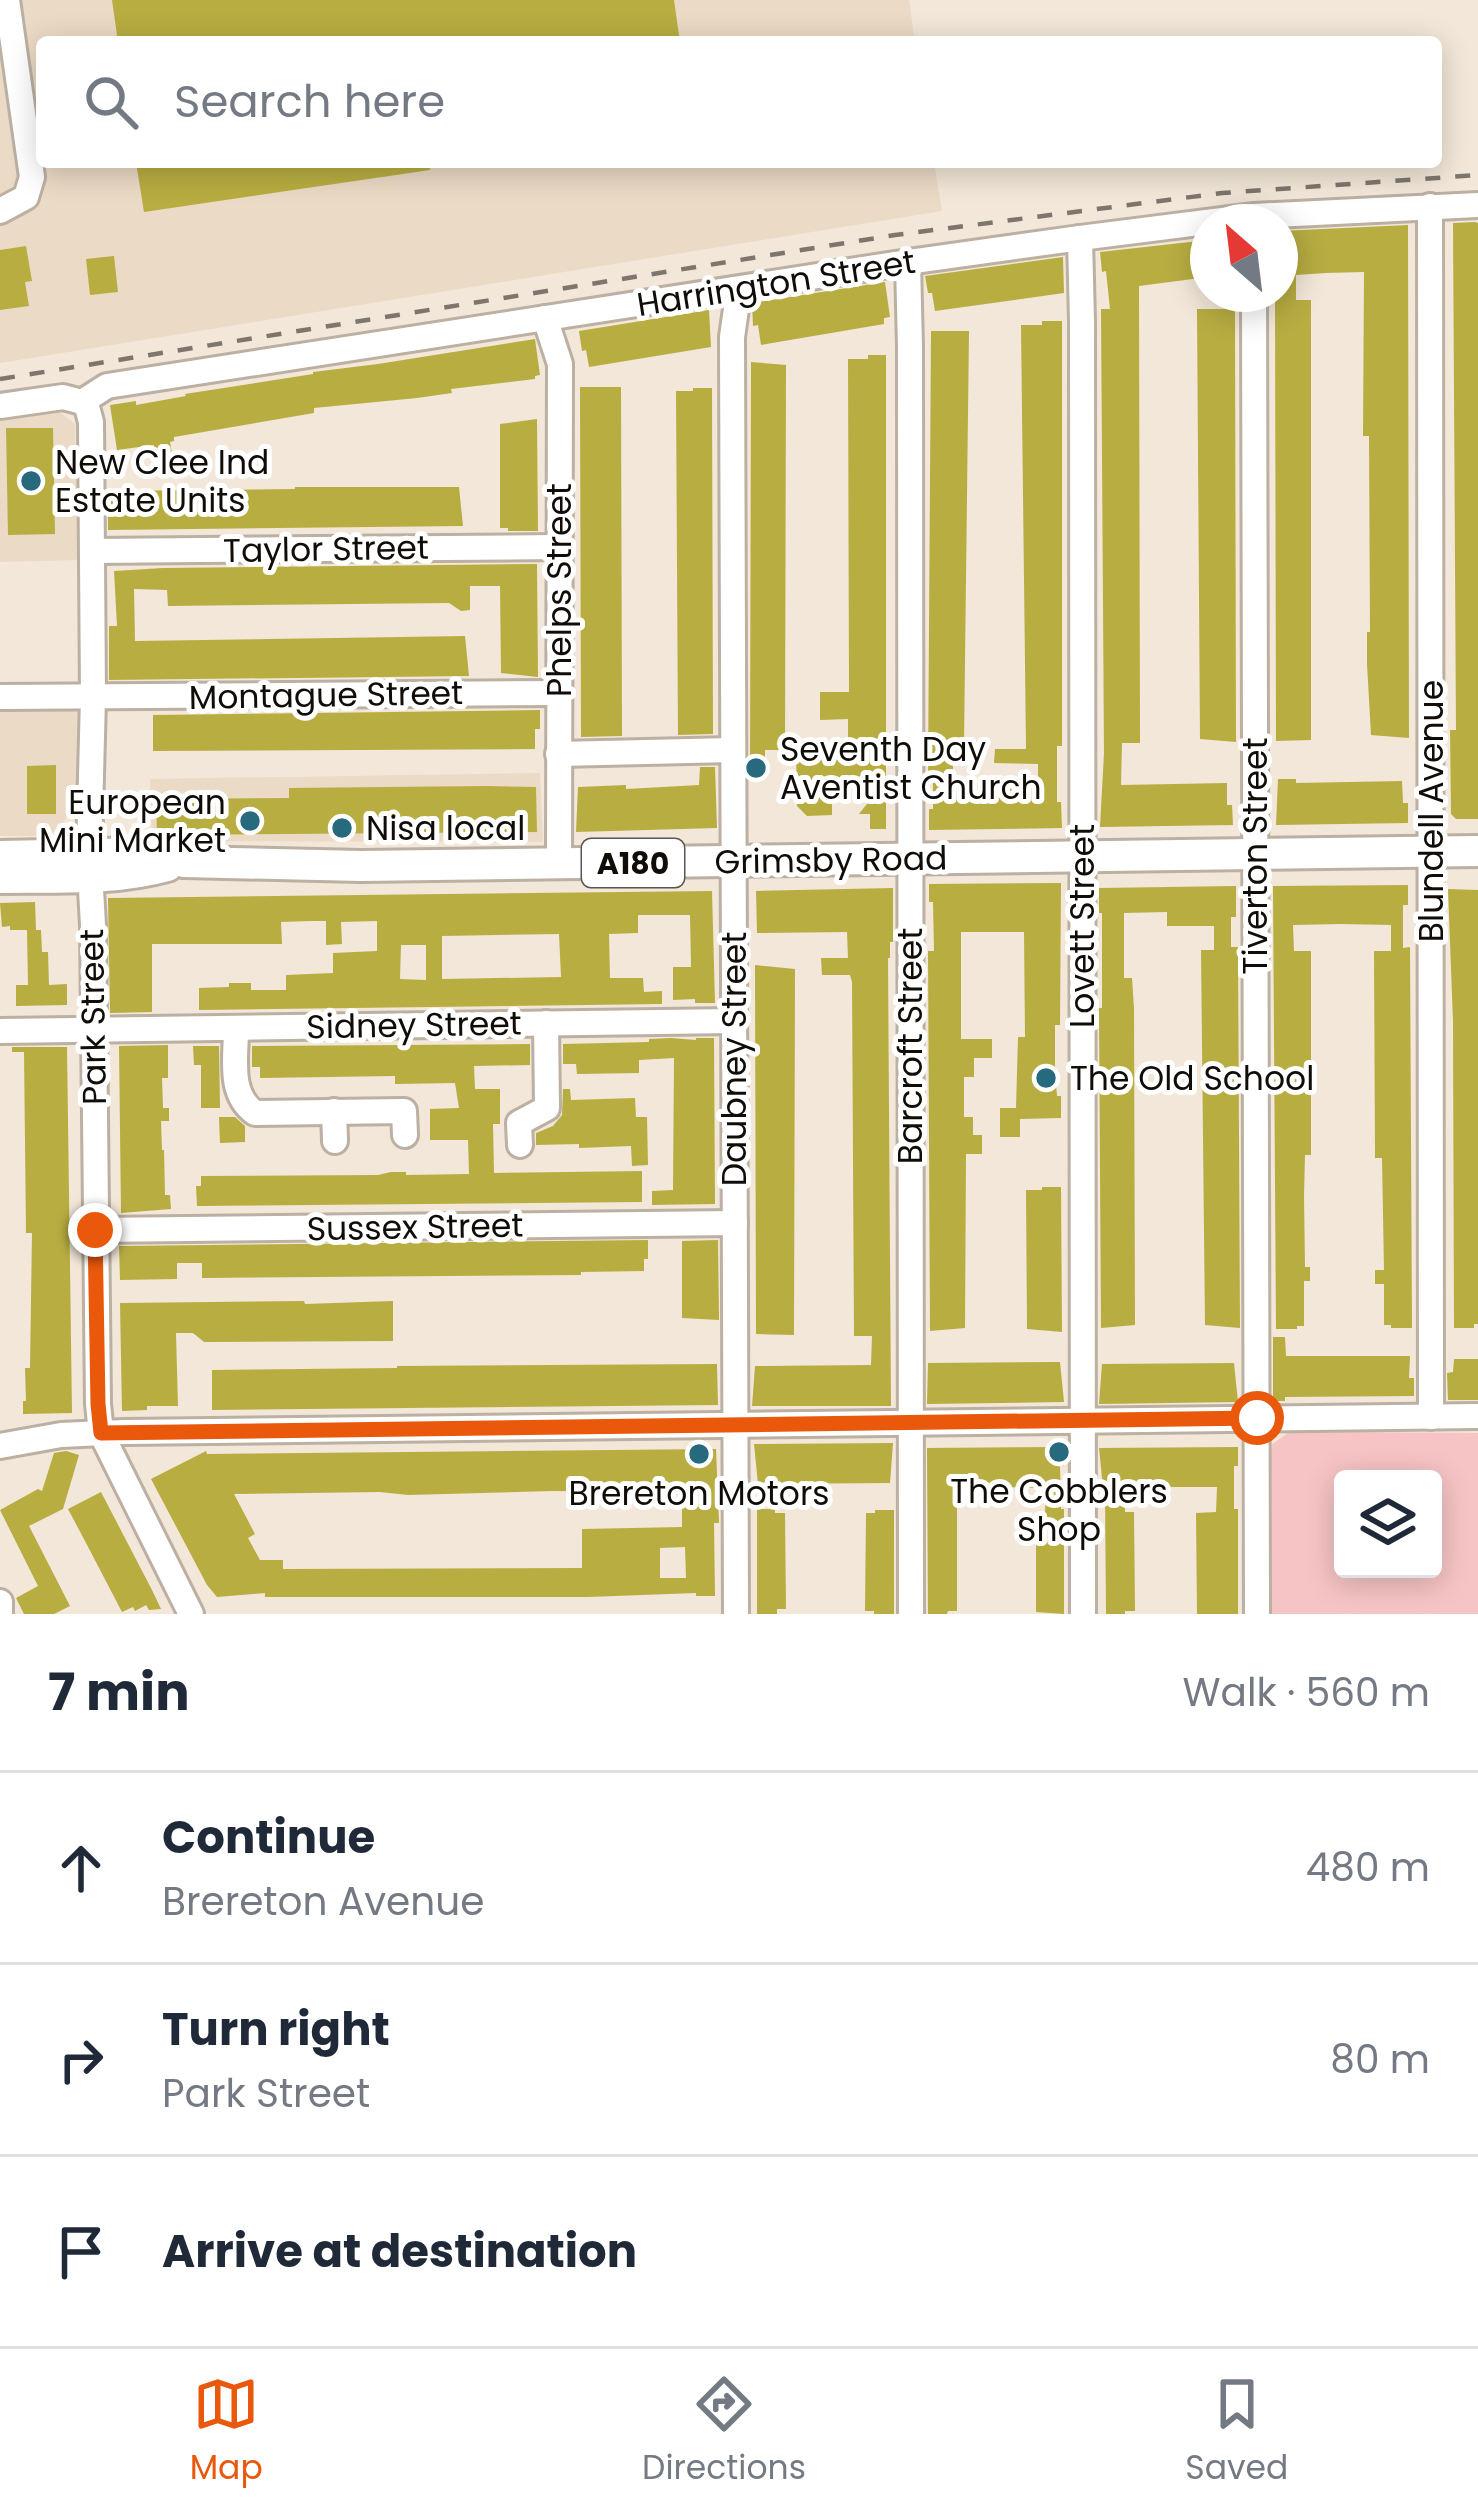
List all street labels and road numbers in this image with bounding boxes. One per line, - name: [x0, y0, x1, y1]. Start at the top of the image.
- street label: Harrington Street: [634, 238, 918, 328]
- street label: Phelps Street: [536, 483, 583, 697]
- street label: Taylor Street: [223, 524, 429, 574]
- street label: Montague Street: [188, 669, 464, 721]
- street label: Blundell Avenue: [1408, 680, 1455, 942]
- street label: Tiverton Street: [1232, 738, 1279, 974]
- street label: Lovett Street: [1059, 824, 1106, 1028]
- street label: Grimsby Road: [714, 834, 948, 886]
- road number: A180: [582, 839, 684, 887]
- street label: Barcroft Street: [887, 928, 934, 1164]
- street label: Park Street: [68, 929, 118, 1105]
- street label: Daubney Street: [711, 932, 758, 1186]
- street label: Sidney Street: [306, 1000, 522, 1050]
- street label: Sussex Street: [306, 1202, 524, 1252]

